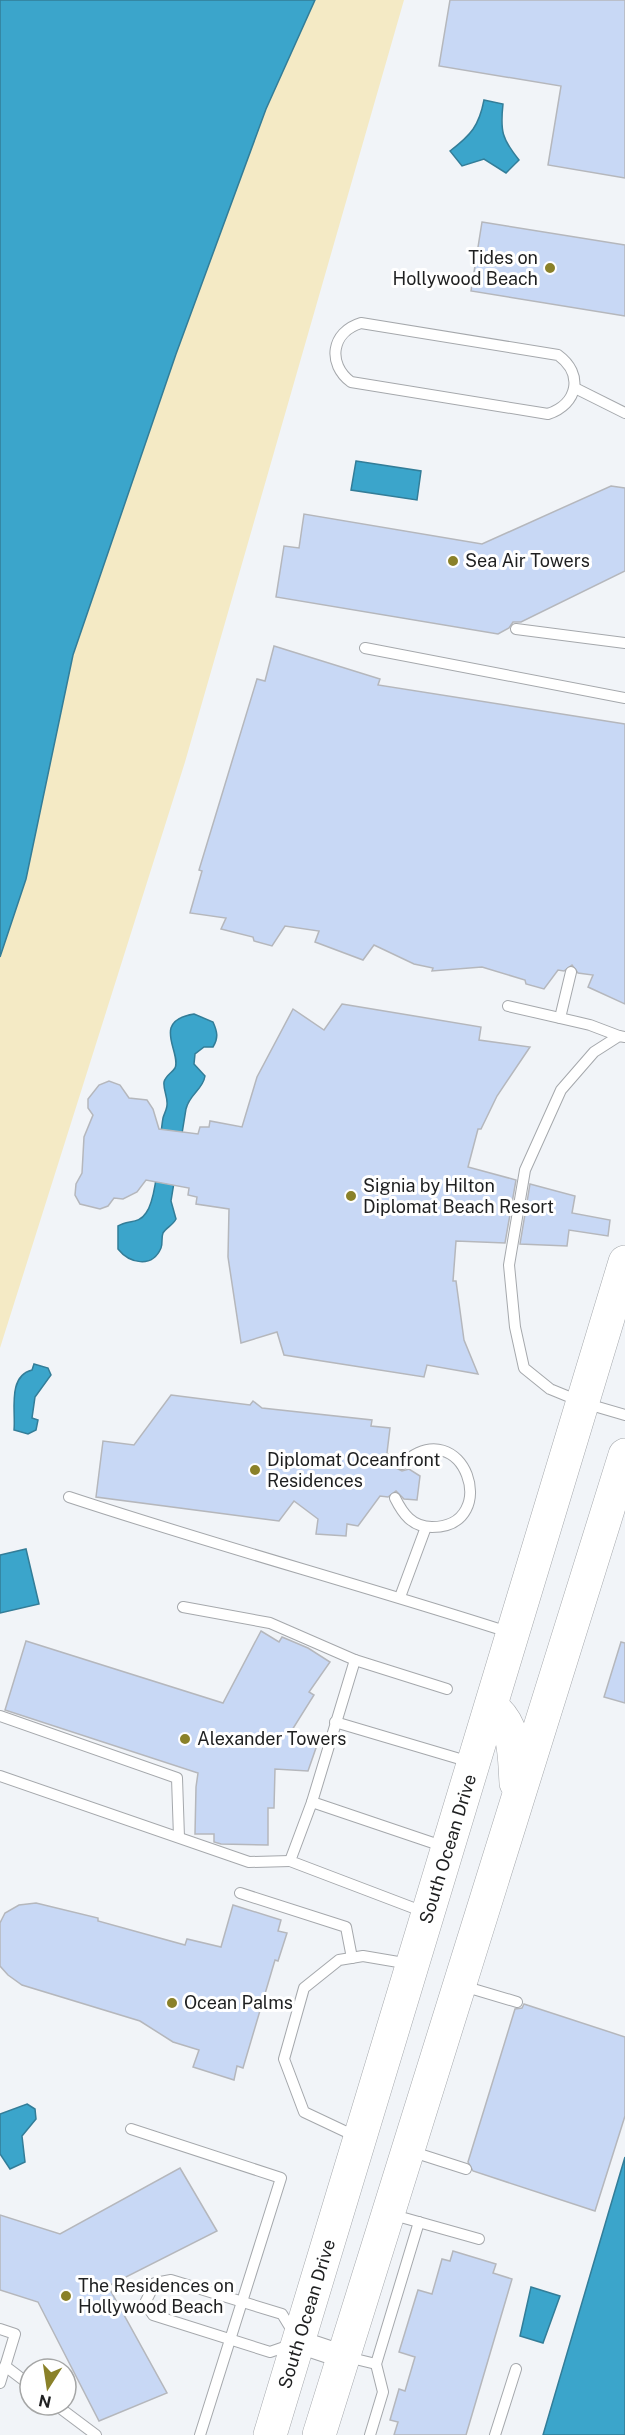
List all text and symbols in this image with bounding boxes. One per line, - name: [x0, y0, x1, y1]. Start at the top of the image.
- place label: Tides on Hollywood Beach: [393, 247, 538, 289]
- marker: Tides on Hollywood Beach: [543, 261, 557, 275]
- place label: Sea Air Towers: [465, 550, 590, 571]
- marker: Sea Air Towers: [446, 554, 460, 568]
- place label: Signia by Hilton Diplomat Beach Resort: [363, 1175, 554, 1217]
- marker: Signia by Hilton Diplomat Beach Resort: [344, 1189, 358, 1203]
- place label: Diplomat Oceanfront Residences: [267, 1449, 441, 1491]
- marker: Diplomat Oceanfront Residences: [248, 1463, 262, 1477]
- place label: Alexander Towers: [197, 1728, 346, 1749]
- marker: Alexander Towers: [178, 1732, 192, 1746]
- street label: South Ocean Drive: [415, 1772, 480, 1926]
- place label: Ocean Palms: [184, 1992, 293, 2013]
- marker: Ocean Palms: [165, 1996, 179, 2010]
- street label: South Ocean Drive: [274, 2237, 339, 2391]
- place label: The Residences on Hollywood Beach: [78, 2275, 234, 2317]
- marker: The Residences on Hollywood Beach: [59, 2289, 73, 2303]
- north arrow: [18, 2357, 78, 2417]
- text: N: [37, 2391, 53, 2412]

